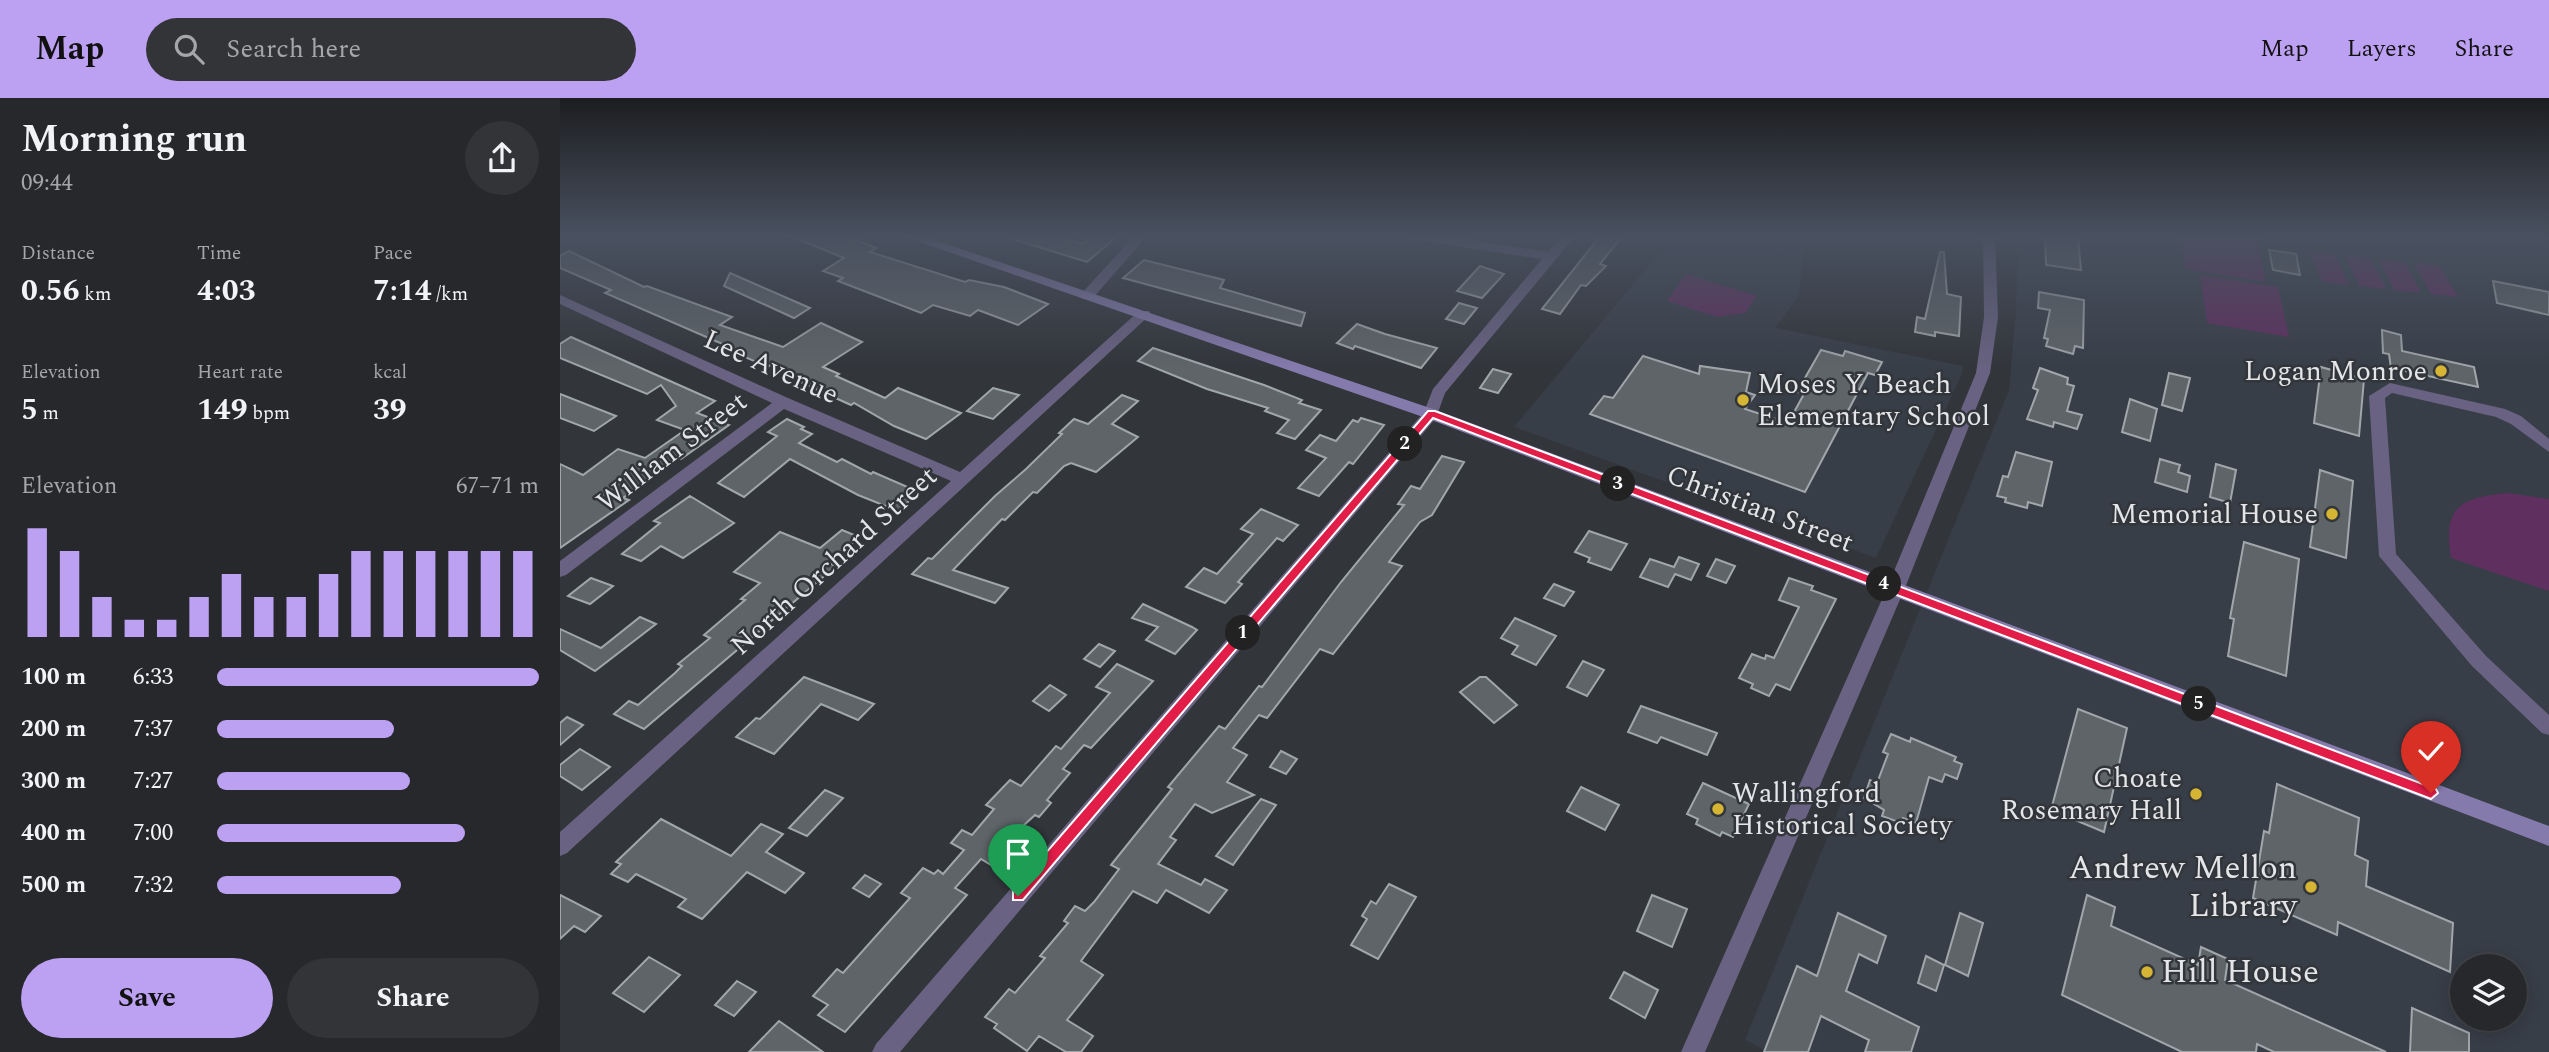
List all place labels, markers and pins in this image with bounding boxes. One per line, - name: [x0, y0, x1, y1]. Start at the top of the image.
- place label: Logan Monroe: [2244, 350, 2427, 393]
- place label: Moses Y. Beach Elementary School: [1757, 363, 1990, 438]
- marker: Logan Monroe: [2433, 363, 2449, 379]
- marker: Moses Y. Beach Elementary School: [1735, 392, 1751, 408]
- pin: 2: [1388, 426, 1422, 462]
- pin: 3: [1600, 466, 1636, 502]
- place label: Memorial House: [2111, 493, 2318, 536]
- marker: Memorial House: [2324, 506, 2340, 522]
- pin: 4: [1866, 566, 1902, 602]
- pin: 1: [1226, 616, 1260, 650]
- pin: 5: [2182, 686, 2216, 722]
- pin: [2401, 721, 2461, 793]
- place label: Choate Rosemary Hall: [2001, 757, 2182, 832]
- place label: Wallingford Historical Society: [1732, 772, 1954, 847]
- marker: Choate Rosemary Hall: [2188, 786, 2204, 802]
- marker: Wallingford Historical Society: [1710, 801, 1726, 817]
- pin: [988, 824, 1048, 896]
- place label: Andrew Mellon Library: [2068, 843, 2298, 931]
- marker: Andrew Mellon Library: [2303, 879, 2319, 895]
- place label: Hill House: [2161, 947, 2319, 997]
- marker: Hill House: [2139, 964, 2155, 980]

